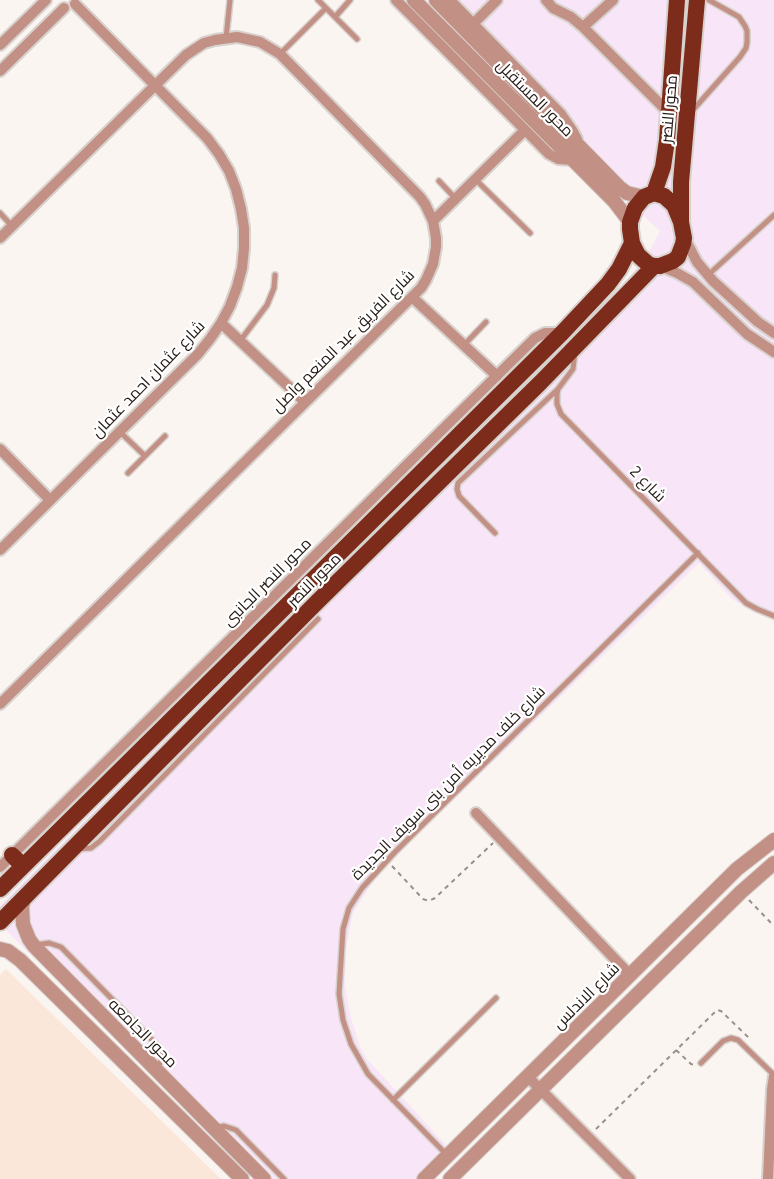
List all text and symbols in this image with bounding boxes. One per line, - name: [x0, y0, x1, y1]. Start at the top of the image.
- street label: محور المستقبل: [492, 55, 578, 141]
- street label: محور النصر: [656, 74, 682, 144]
- street label: شارع الفريق عبد المنعم واصل: [268, 266, 418, 416]
- street label: شارع عثمان احمد عثمان: [87, 316, 209, 442]
- street label: شارع 2: [626, 462, 670, 506]
- street label: محور النصر الجانبى: [219, 534, 315, 630]
- street label: محور النصر: [283, 549, 345, 611]
- street label: شارع خلف مديريه أمن بنى سويف الجديدة: [347, 682, 549, 884]
- street label: شارع الاندلس: [549, 959, 623, 1033]
- street label: محور الجامعه: [104, 994, 182, 1072]

